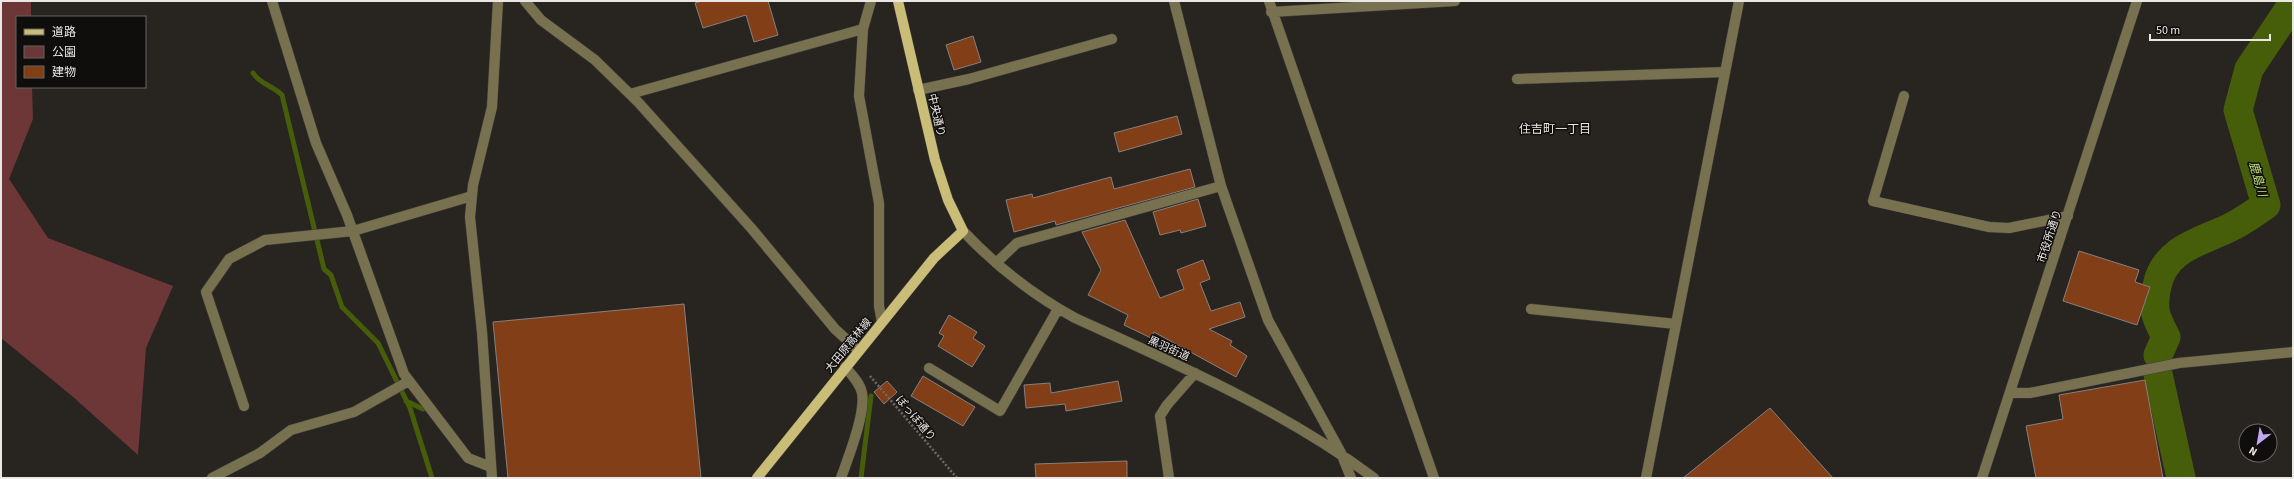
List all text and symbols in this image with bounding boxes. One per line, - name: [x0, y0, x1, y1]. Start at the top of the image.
- legend: [16, 16, 146, 88]
- scale bar: [2150, 16, 2270, 42]
- text: 50 m: [2156, 22, 2180, 39]
- text: 道路: [52, 24, 76, 41]
- text: 公園: [52, 44, 76, 61]
- text: 建物: [52, 64, 76, 81]
- street label: 中央通り: [924, 92, 949, 138]
- district label: 住吉町一丁目: [1519, 121, 1591, 138]
- water label: 鹿島川: [2244, 159, 2271, 201]
- street label: 市役所通り: [2034, 208, 2065, 265]
- street label: 大田原高林線: [822, 315, 875, 376]
- street label: 黒羽街道: [1146, 333, 1192, 364]
- street label: ぽっぽ通り: [892, 392, 939, 444]
- north arrow: [2238, 423, 2278, 463]
- text: N: [2246, 443, 2260, 459]

